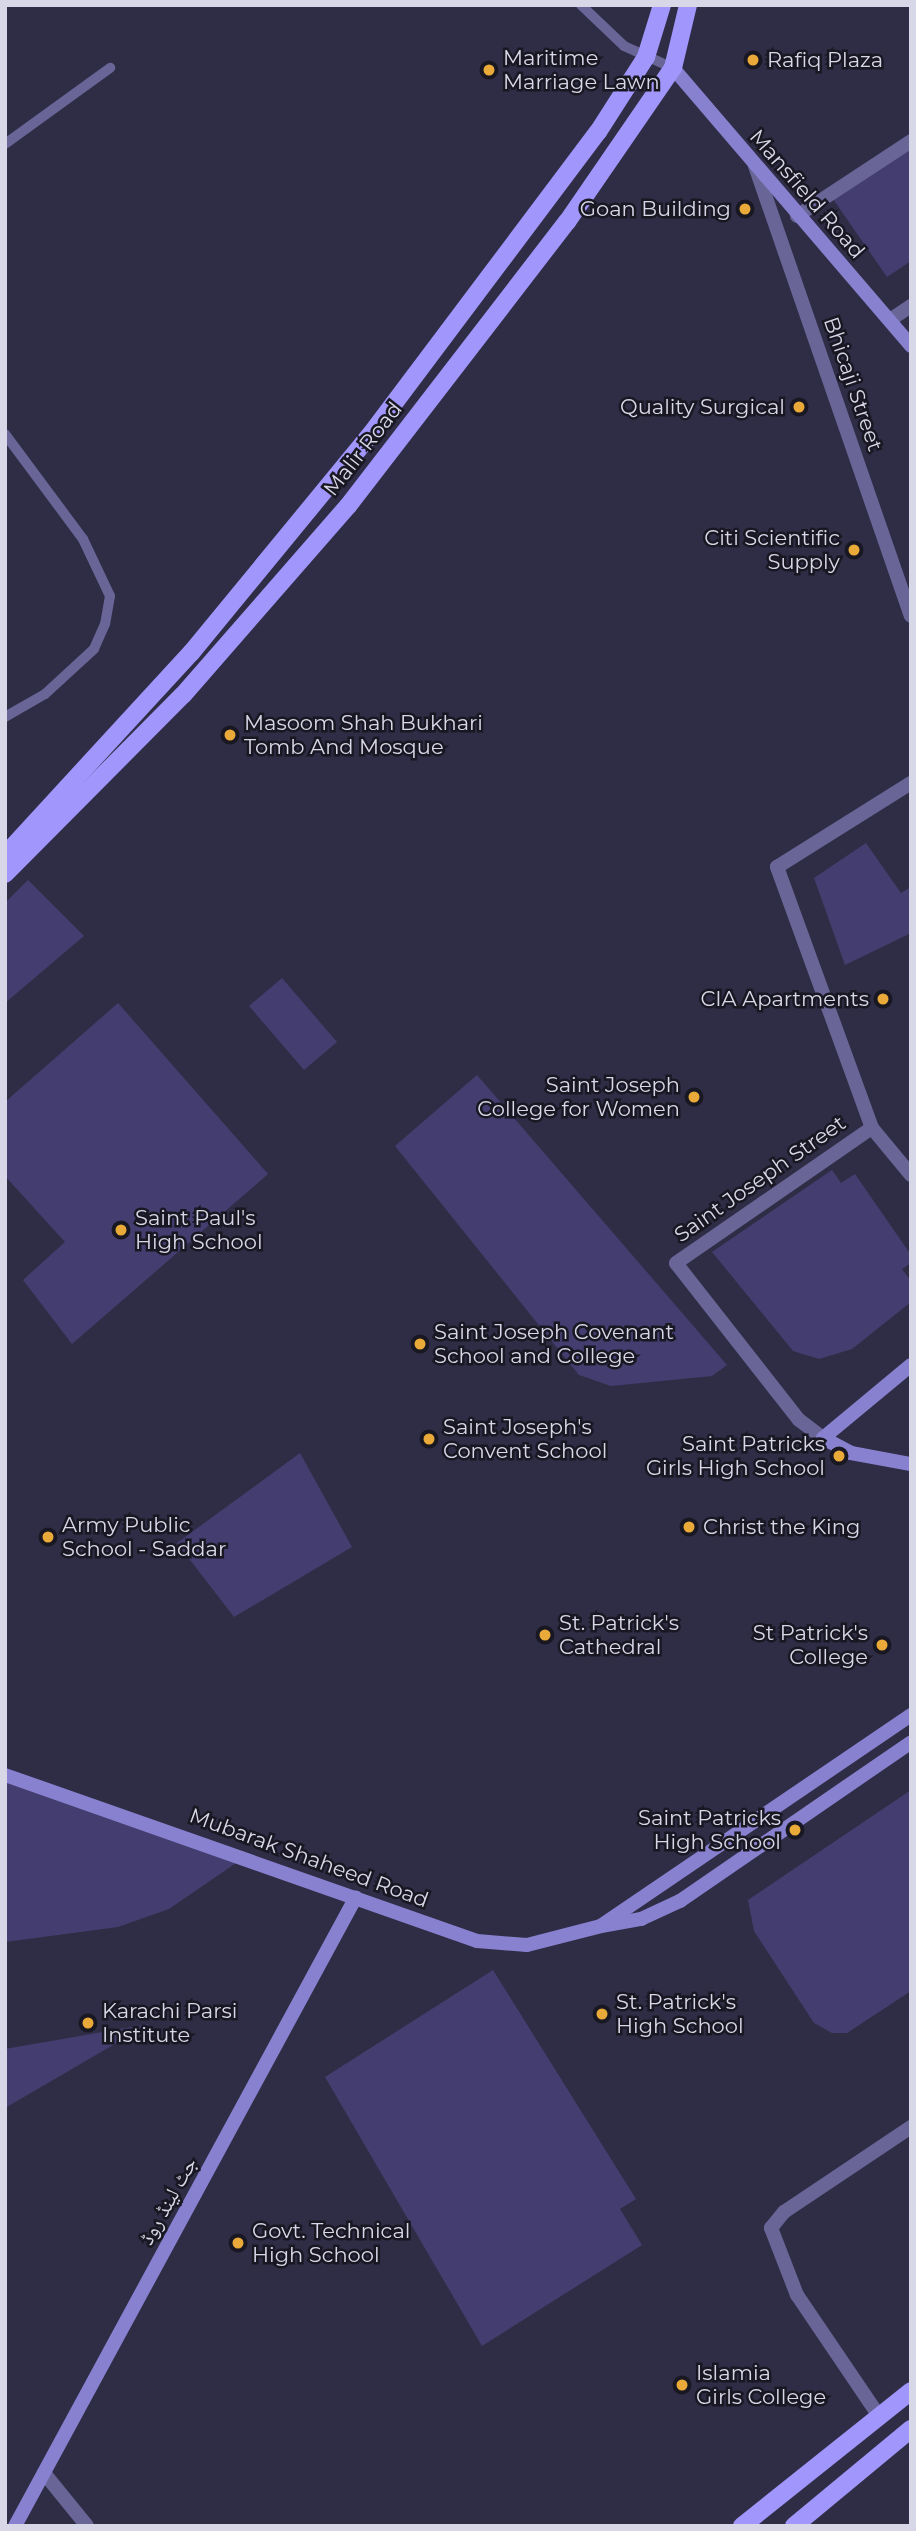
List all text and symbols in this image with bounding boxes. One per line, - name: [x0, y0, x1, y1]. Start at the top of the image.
- place label: Maritime Marriage Lawn: [503, 45, 660, 95]
- place label: Rafiq Plaza: [767, 47, 883, 73]
- marker: Rafiq Plaza: [745, 52, 761, 68]
- marker: Maritime Marriage Lawn: [481, 62, 497, 78]
- street label: Mansfield Road: [744, 124, 870, 264]
- place label: Goan Building: [580, 196, 731, 222]
- marker: Goan Building: [737, 201, 753, 217]
- street label: Bhicaji Street: [818, 314, 888, 454]
- place label: Quality Surgical: [620, 394, 785, 420]
- street label: Malir Road: [318, 397, 408, 501]
- marker: Quality Surgical: [791, 399, 807, 415]
- place label: Citi Scientific Supply: [704, 525, 840, 575]
- marker: Citi Scientific Supply: [846, 542, 862, 558]
- place label: Masoom Shah Bukhari Tomb And Mosque: [244, 710, 483, 760]
- marker: Masoom Shah Bukhari Tomb And Mosque: [222, 727, 238, 743]
- place label: CIA Apartments: [700, 986, 869, 1012]
- marker: CIA Apartments: [875, 991, 891, 1007]
- place label: Saint Joseph College for Women: [477, 1072, 680, 1122]
- marker: Saint Joseph College for Women: [686, 1089, 702, 1105]
- street label: Saint Joseph Street: [670, 1110, 850, 1248]
- place label: Saint Paul's High School: [135, 1205, 263, 1255]
- marker: Saint Paul's High School: [113, 1222, 129, 1238]
- place label: Saint Joseph Covenant School and College: [434, 1319, 674, 1369]
- marker: Saint Joseph Covenant School and College: [412, 1336, 428, 1352]
- place label: Saint Joseph's Convent School: [443, 1414, 607, 1464]
- marker: Saint Joseph's Convent School: [421, 1431, 437, 1447]
- place label: Saint Patricks Girls High School: [646, 1431, 825, 1481]
- marker: Saint Patricks Girls High School: [831, 1448, 847, 1464]
- place label: Army Public School - Saddar: [62, 1512, 226, 1562]
- place label: Christ the King: [703, 1514, 860, 1540]
- marker: Christ the King: [681, 1519, 697, 1535]
- marker: Army Public School - Saddar: [40, 1529, 56, 1545]
- place label: St. Patrick's Cathedral: [559, 1610, 679, 1660]
- place label: St Patrick's College: [753, 1620, 868, 1670]
- marker: St. Patrick's Cathedral: [537, 1627, 553, 1643]
- marker: St Patrick's College: [874, 1637, 890, 1653]
- street label: Mubarak Shaheed Road: [186, 1803, 432, 1913]
- place label: Saint Patricks High School: [638, 1805, 781, 1855]
- marker: Saint Patricks High School: [787, 1822, 803, 1838]
- place label: St. Patrick's High School: [616, 1989, 744, 2039]
- place label: Karachi Parsi Institute: [102, 1998, 237, 2048]
- marker: St. Patrick's High School: [594, 2006, 610, 2022]
- marker: Karachi Parsi Institute: [80, 2015, 96, 2031]
- street label: جٹ لینڈ روڈ: [134, 2153, 202, 2249]
- place label: Govt. Technical High School: [252, 2218, 410, 2268]
- marker: Govt. Technical High School: [230, 2235, 246, 2251]
- place label: Islamia Girls College: [696, 2360, 826, 2410]
- marker: Islamia Girls College: [674, 2377, 690, 2393]

